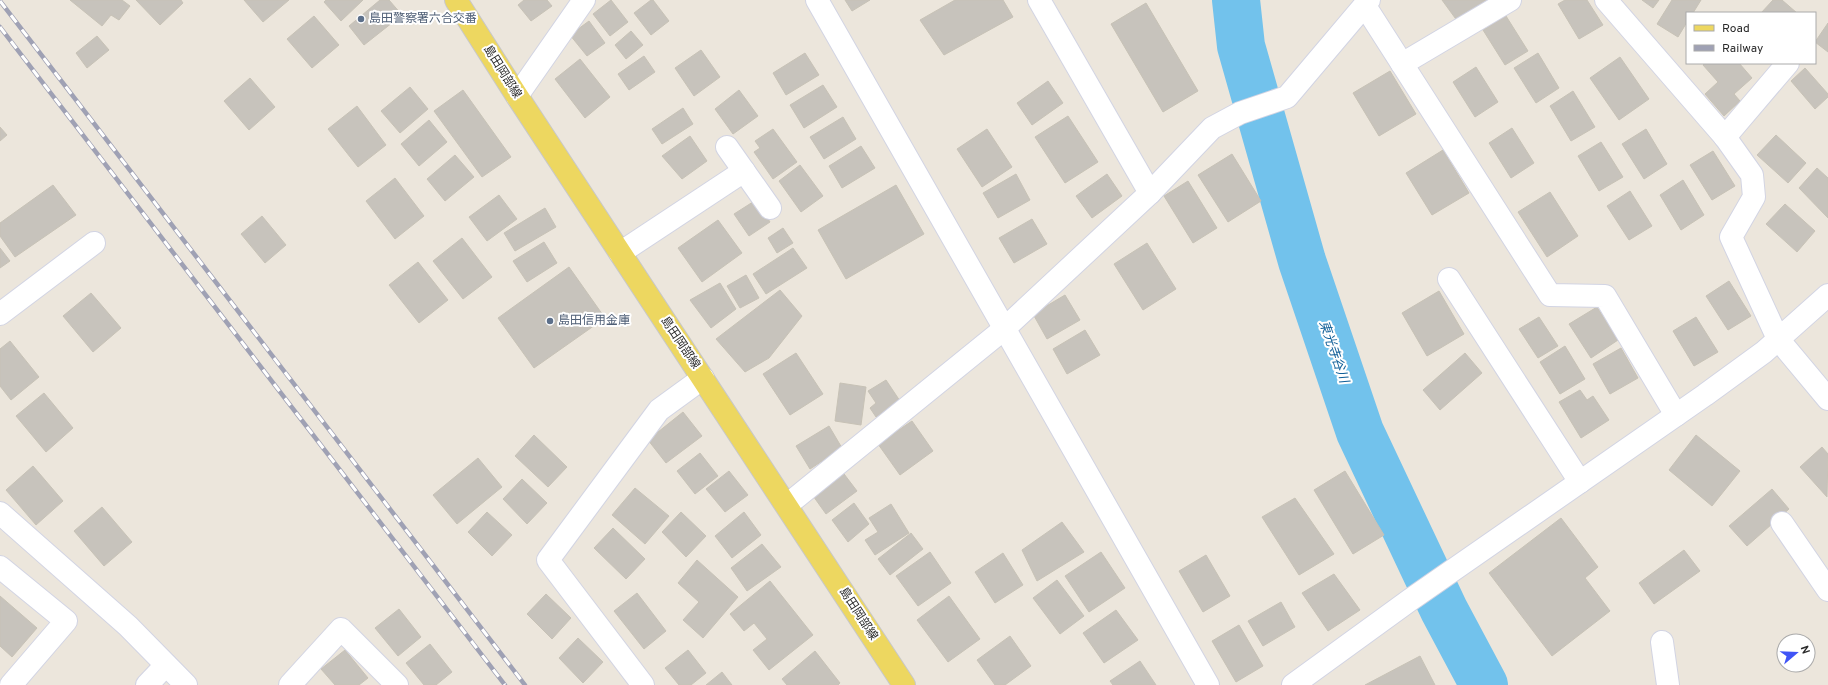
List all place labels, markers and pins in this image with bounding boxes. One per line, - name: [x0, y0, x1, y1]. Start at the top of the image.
- place label: 島田警察署六合交番: [369, 11, 477, 27]
- marker: 島田警察署六合交番: [356, 14, 366, 24]
- place label: 島田信用金庫: [558, 313, 630, 329]
- marker: 島田信用金庫: [545, 316, 555, 326]

